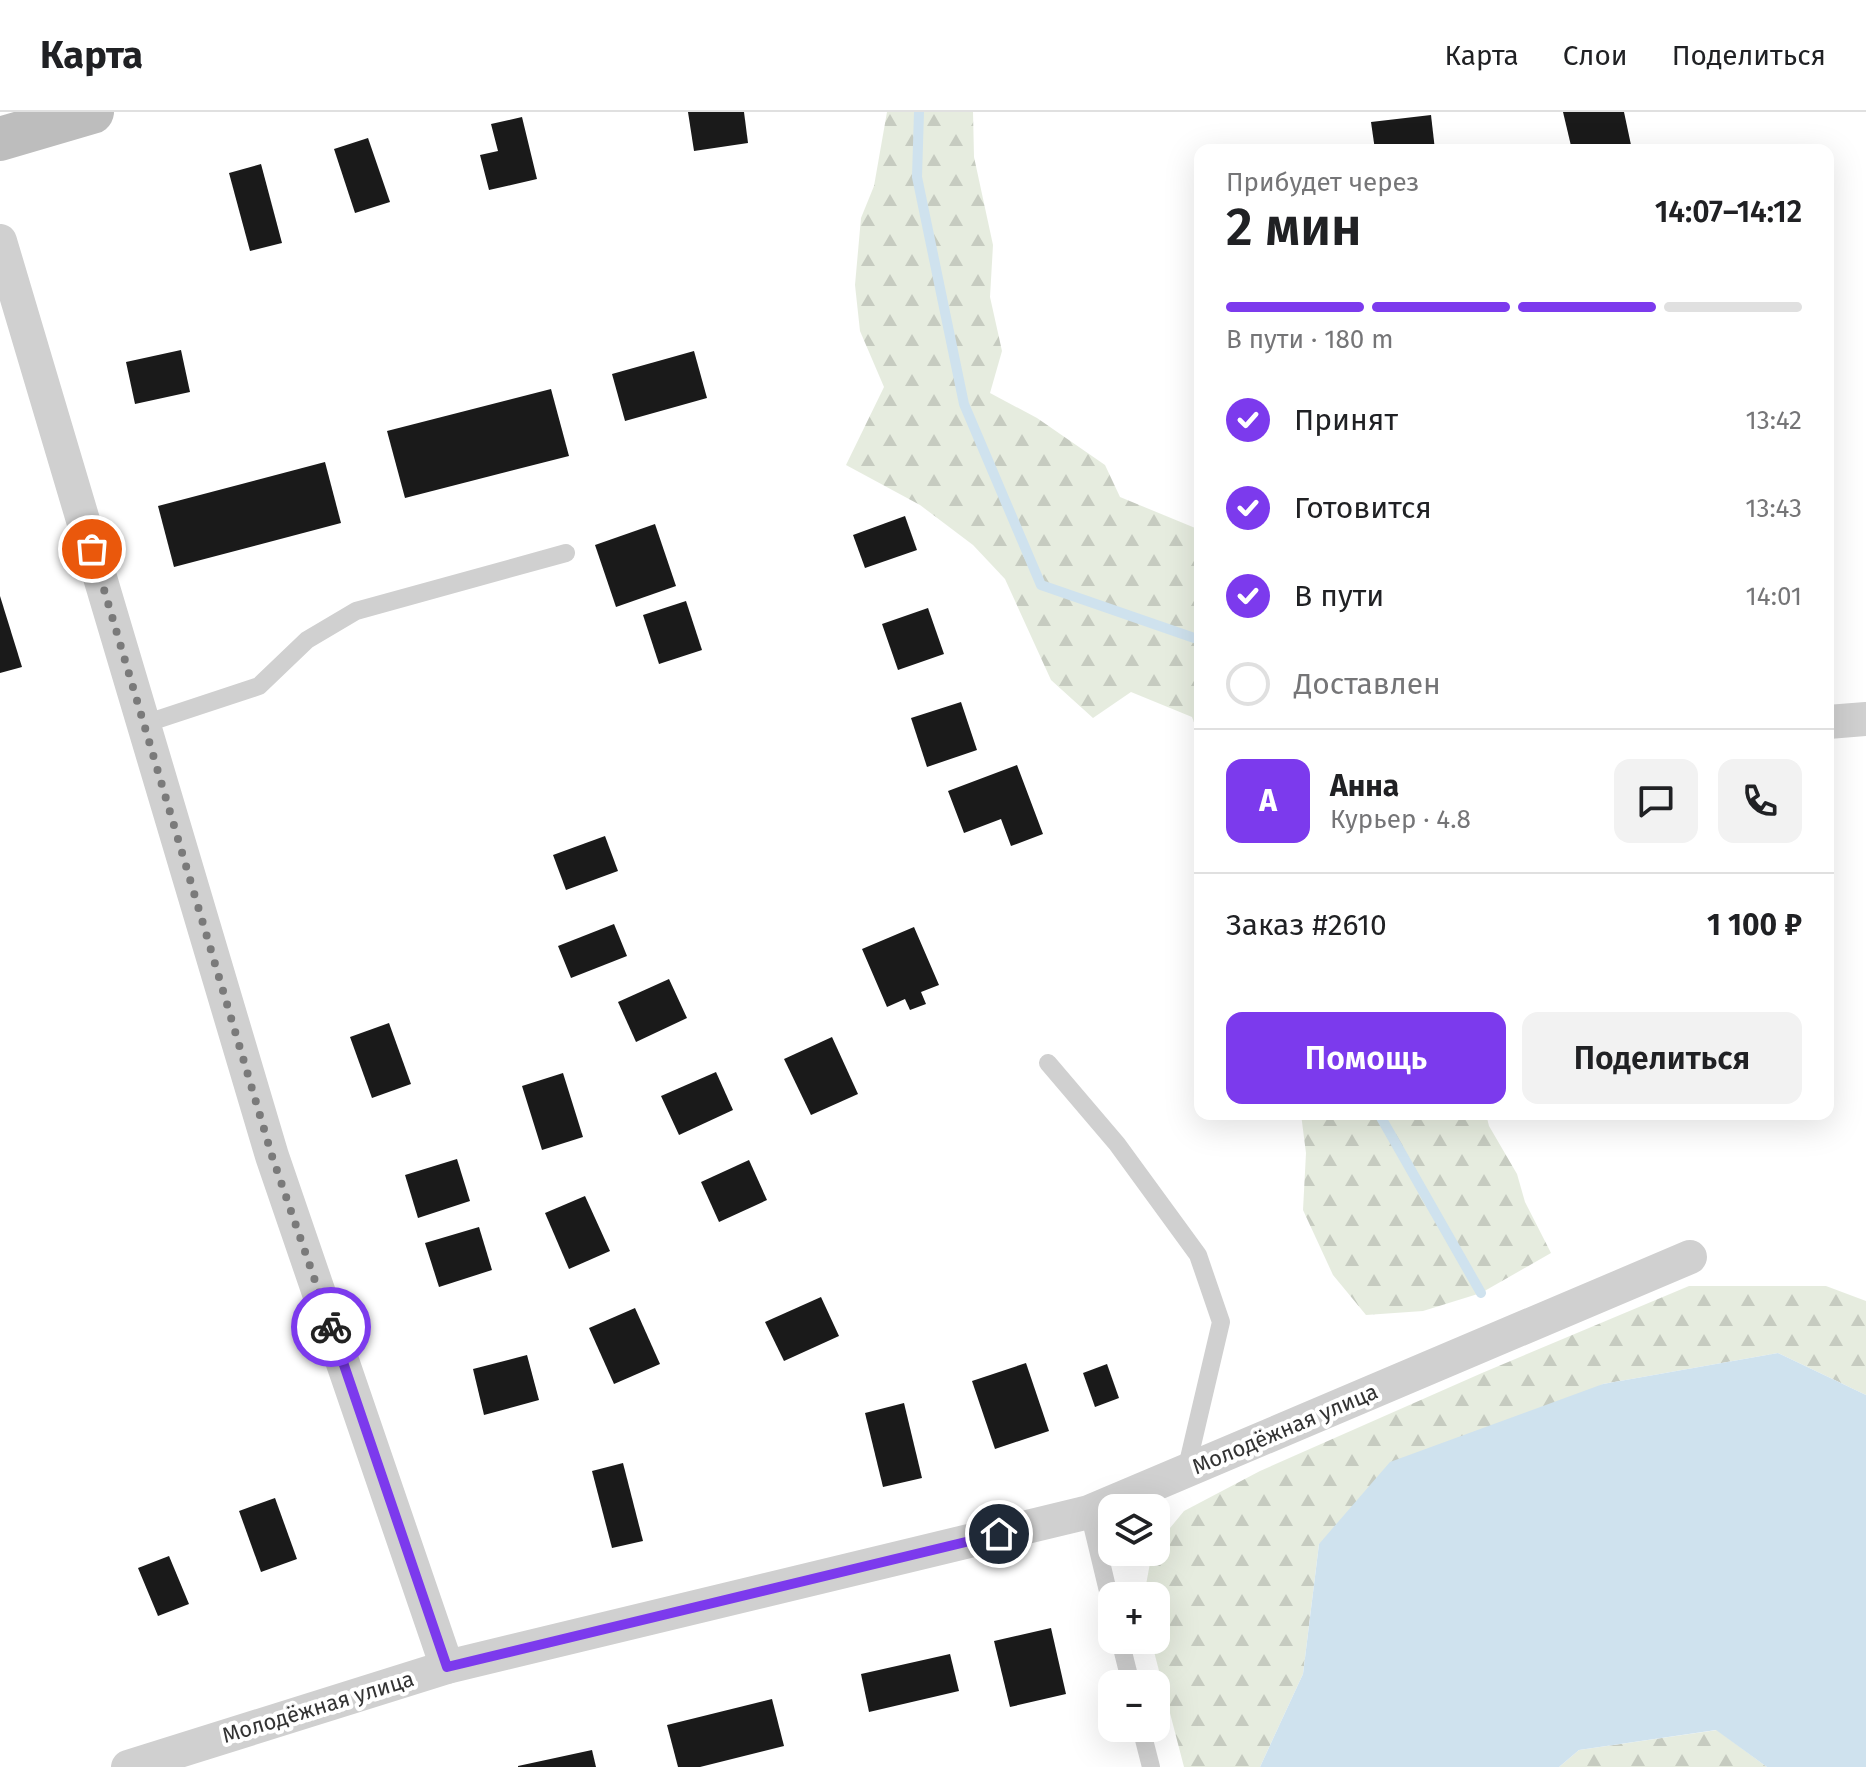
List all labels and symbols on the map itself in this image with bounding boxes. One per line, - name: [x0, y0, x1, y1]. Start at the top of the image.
- pin: [58, 515, 126, 583]
- courier: [291, 1287, 371, 1367]
- street label: Молодёжная улица: [1188, 1378, 1382, 1480]
- pin: [965, 1500, 1033, 1568]
- street label: Молодёжная улица: [219, 1665, 417, 1749]

